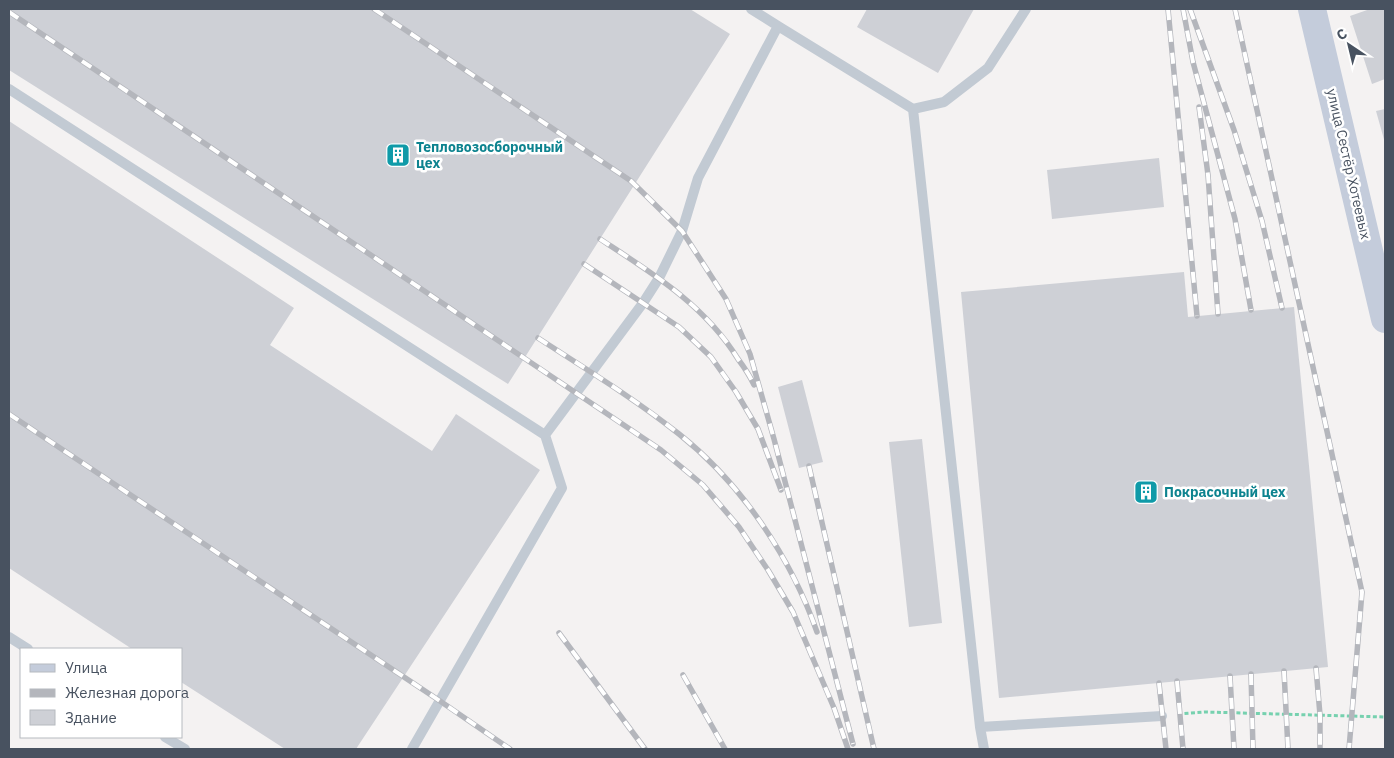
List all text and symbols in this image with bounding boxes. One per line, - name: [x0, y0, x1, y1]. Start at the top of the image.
- north arrow: [1324, 20, 1374, 70]
- text: С: [1333, 24, 1350, 44]
- street label: улица Сестёр Хотеевых: [1323, 87, 1375, 241]
- place label: Тепловозосборочный цех: [416, 138, 563, 172]
- building icon: Тепловозосборочный цех: [385, 142, 411, 168]
- building icon: Покрасочный цех: [1133, 479, 1159, 505]
- place label: Покрасочный цех: [1164, 483, 1286, 501]
- legend: [20, 648, 182, 738]
- text: Улица: [65, 658, 107, 677]
- text: Железная дорога: [65, 683, 189, 702]
- text: Здание: [65, 708, 117, 727]

